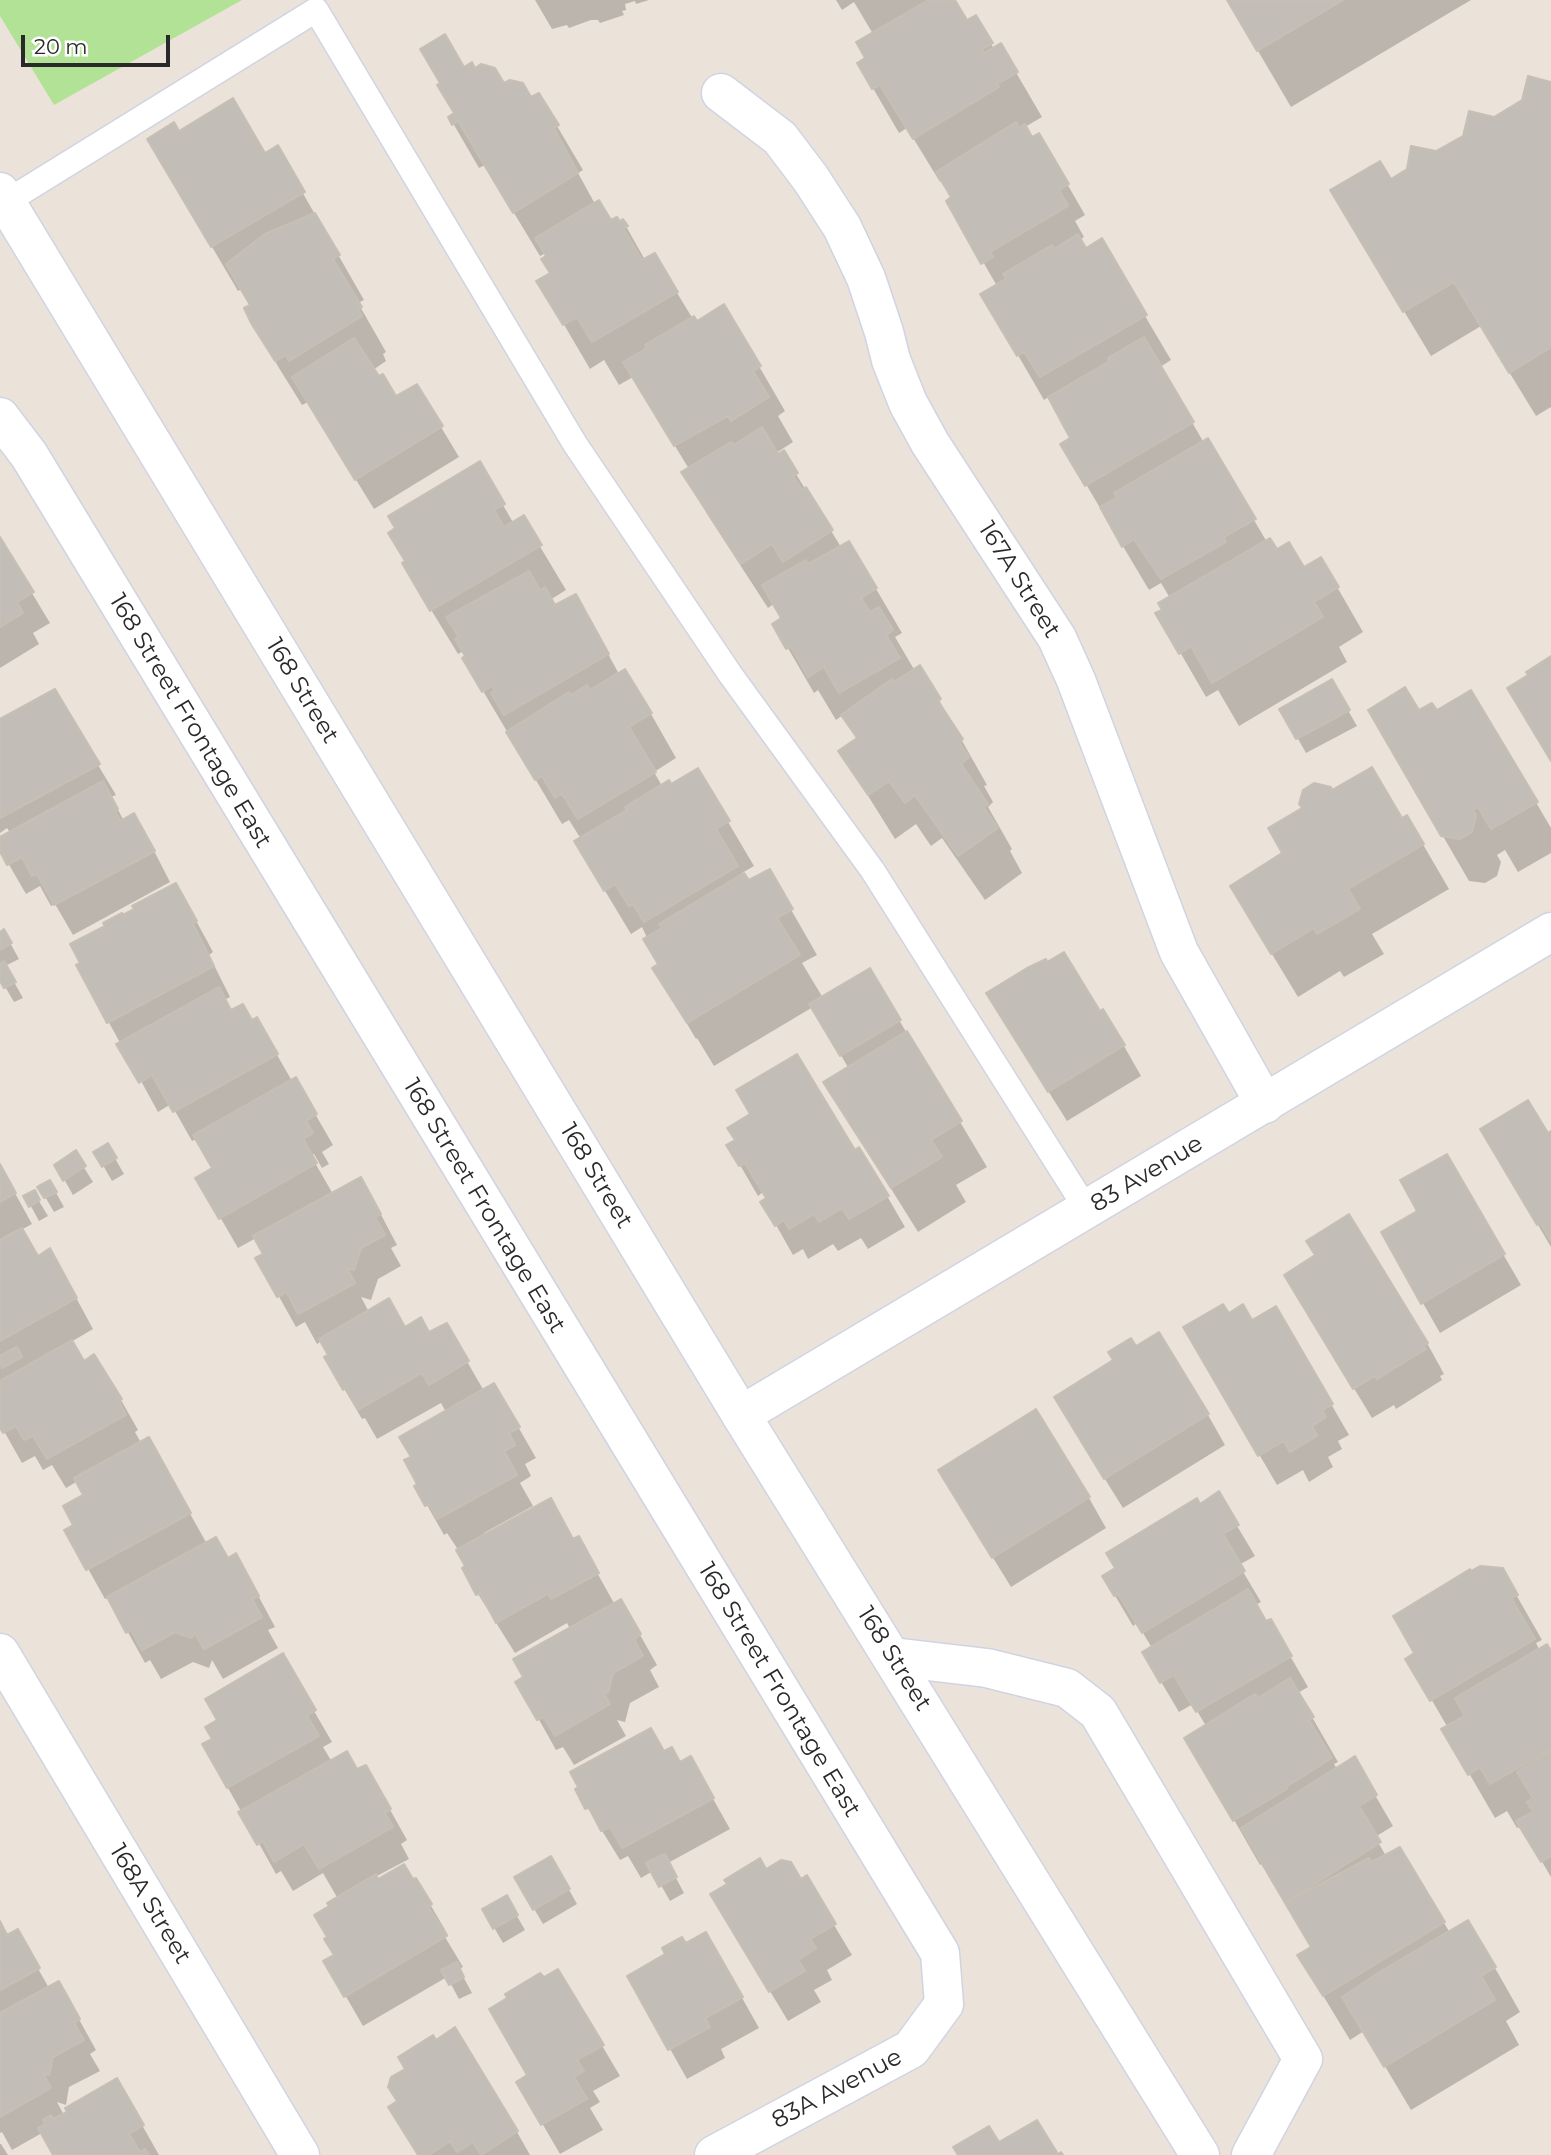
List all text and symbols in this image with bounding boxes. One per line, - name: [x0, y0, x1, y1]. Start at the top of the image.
- scale bar: [24, 21, 173, 65]
- text: 20 m: [34, 34, 88, 59]
- street label: 167A Street: [972, 517, 1066, 643]
- street label: 168 Street Frontage East: [103, 589, 277, 853]
- street label: 168 Street: [259, 633, 345, 749]
- street label: 168 Street Frontage East: [397, 1074, 571, 1338]
- street label: 168 Street: [553, 1118, 639, 1234]
- street label: 83 Avenue: [1086, 1129, 1208, 1219]
- street label: 168 Street Frontage East: [692, 1558, 866, 1822]
- street label: 168 Street: [851, 1602, 937, 1716]
- street label: 168A Street: [103, 1839, 197, 1969]
- street label: 83A Avenue: [767, 2043, 907, 2135]

